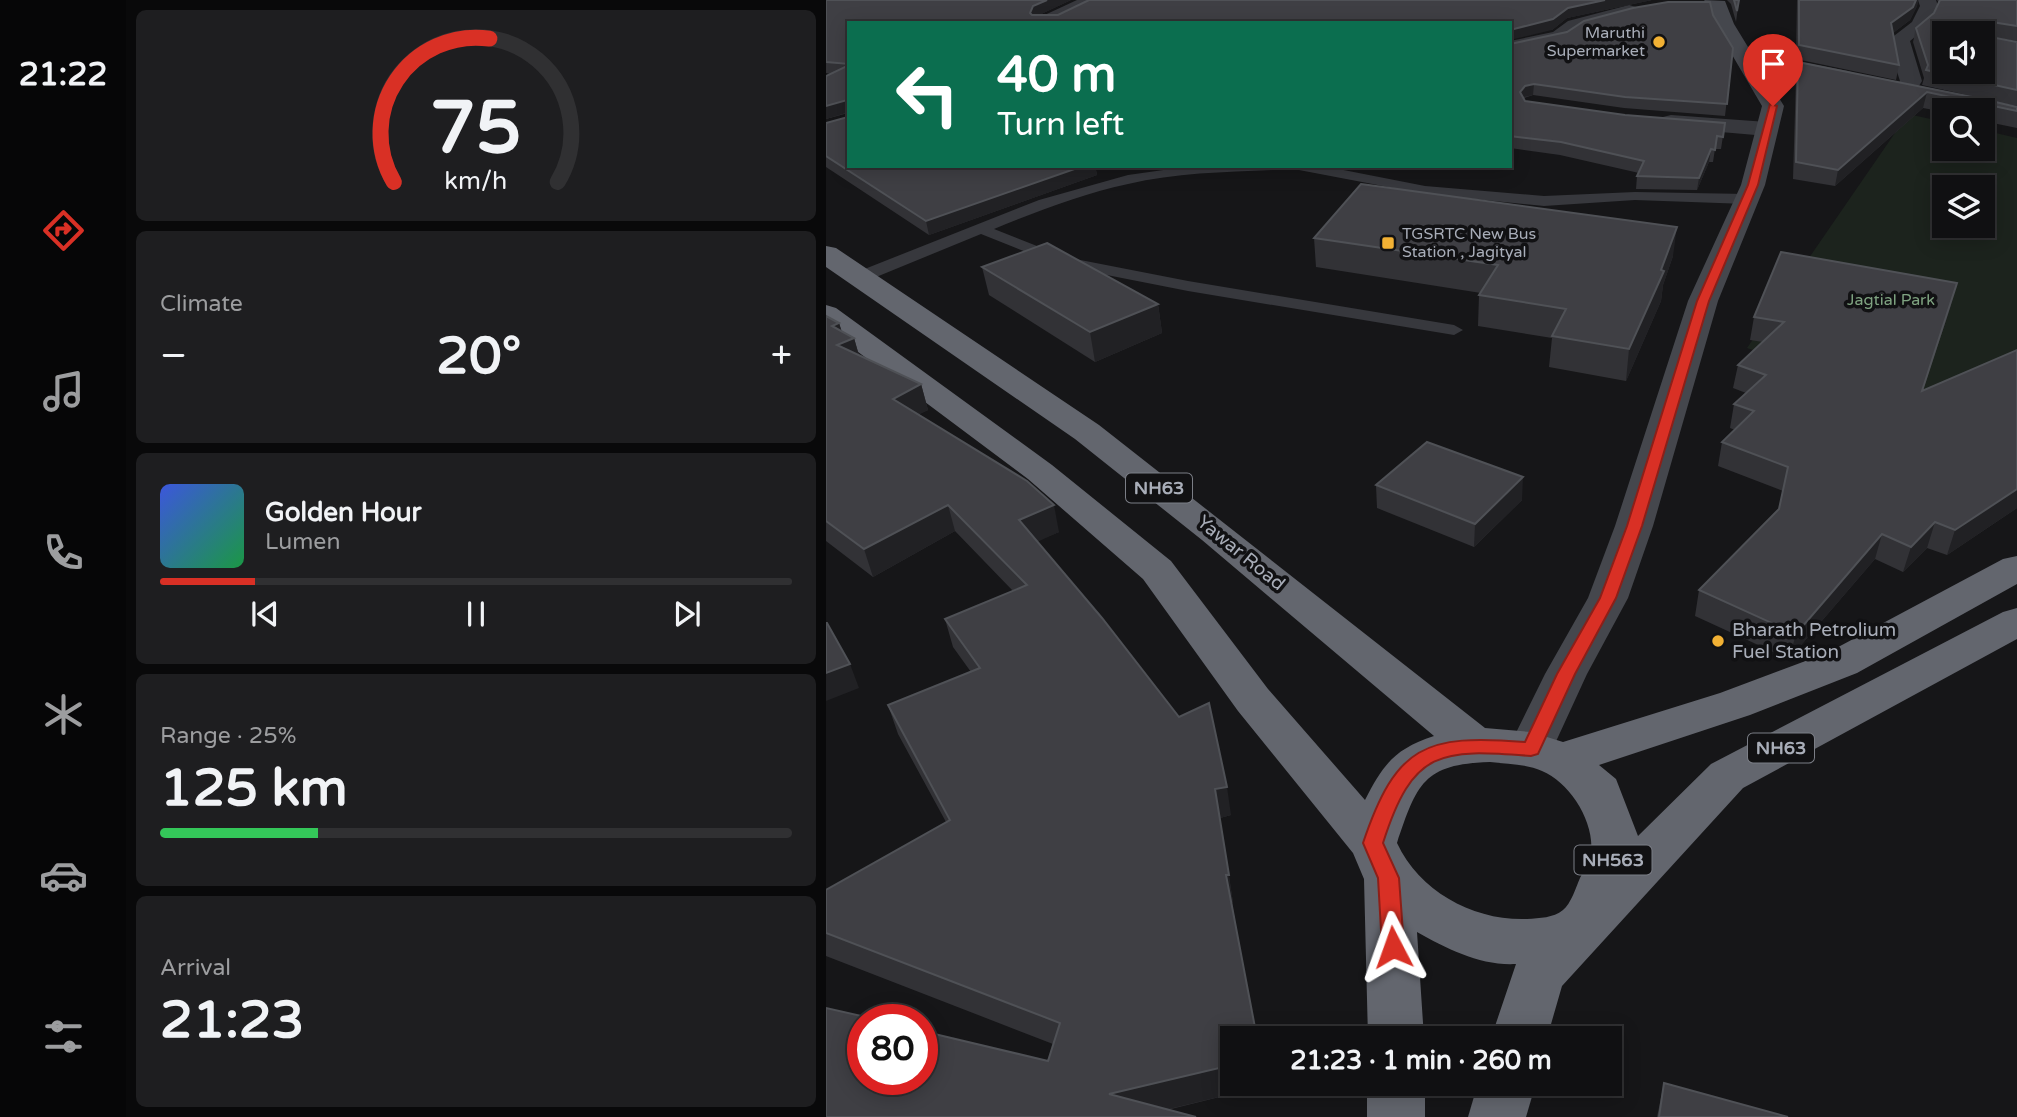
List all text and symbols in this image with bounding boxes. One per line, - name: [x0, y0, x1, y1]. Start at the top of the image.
- map controls: [1932, 21, 1995, 238]
- button: sound: [1932, 21, 1995, 84]
- place label: Maruthi Supermarket: [1547, 23, 1645, 61]
- marker: Maruthi Supermarket: [1651, 34, 1667, 50]
- pin: [1743, 34, 1803, 106]
- icon: arrive: [1754, 45, 1792, 83]
- text: 40 m: [997, 46, 1116, 105]
- icon: left: [882, 49, 973, 140]
- text: 21:22: [19, 56, 107, 94]
- text: 75: [430, 85, 522, 173]
- button: search: [1932, 98, 1995, 161]
- text: Turn left: [997, 106, 1124, 144]
- text: km/h: [445, 166, 507, 196]
- button: layers: [1932, 175, 1995, 238]
- icon: directions: [39, 206, 88, 255]
- place label: TGSRTC New Bus Station , Jagityal: [1402, 224, 1536, 262]
- marker: TGSRTC New Bus Station , Jagityal: [1380, 235, 1396, 251]
- text: Climate: [160, 290, 243, 318]
- park label: Jagtial Park: [1847, 290, 1935, 310]
- text: 20°: [436, 325, 521, 388]
- text: −: [160, 333, 187, 379]
- text: +: [771, 333, 792, 379]
- icon: music: [39, 367, 88, 416]
- road number: NH63: [1126, 474, 1192, 502]
- text: Golden Hour: [265, 497, 422, 528]
- street label: Yawar Road: [1193, 511, 1289, 595]
- icon: phone: [39, 528, 88, 577]
- text: Lumen: [265, 528, 340, 556]
- icon: previous: [246, 595, 284, 633]
- icon: pause: [457, 595, 495, 633]
- icon: next: [668, 595, 706, 633]
- place label: Bharath Petrolium Fuel Station: [1732, 619, 1896, 663]
- marker: Bharath Petrolium Fuel Station: [1710, 633, 1726, 649]
- icon: climate: [39, 690, 88, 739]
- text: Range · 25%: [160, 722, 296, 750]
- road number: NH63: [1748, 734, 1814, 762]
- text: 125 km: [160, 757, 348, 820]
- road number: NH563: [1574, 846, 1652, 874]
- icon: car: [39, 851, 88, 900]
- position arrow: [1356, 910, 1430, 984]
- text: Arrival: [160, 954, 231, 982]
- text: 21:23: [160, 989, 304, 1052]
- speed limit sign: 80: [847, 1004, 938, 1095]
- icon: filters: [39, 1012, 88, 1061]
- text: 21:23 · 1 min · 260 m: [1290, 1045, 1552, 1076]

